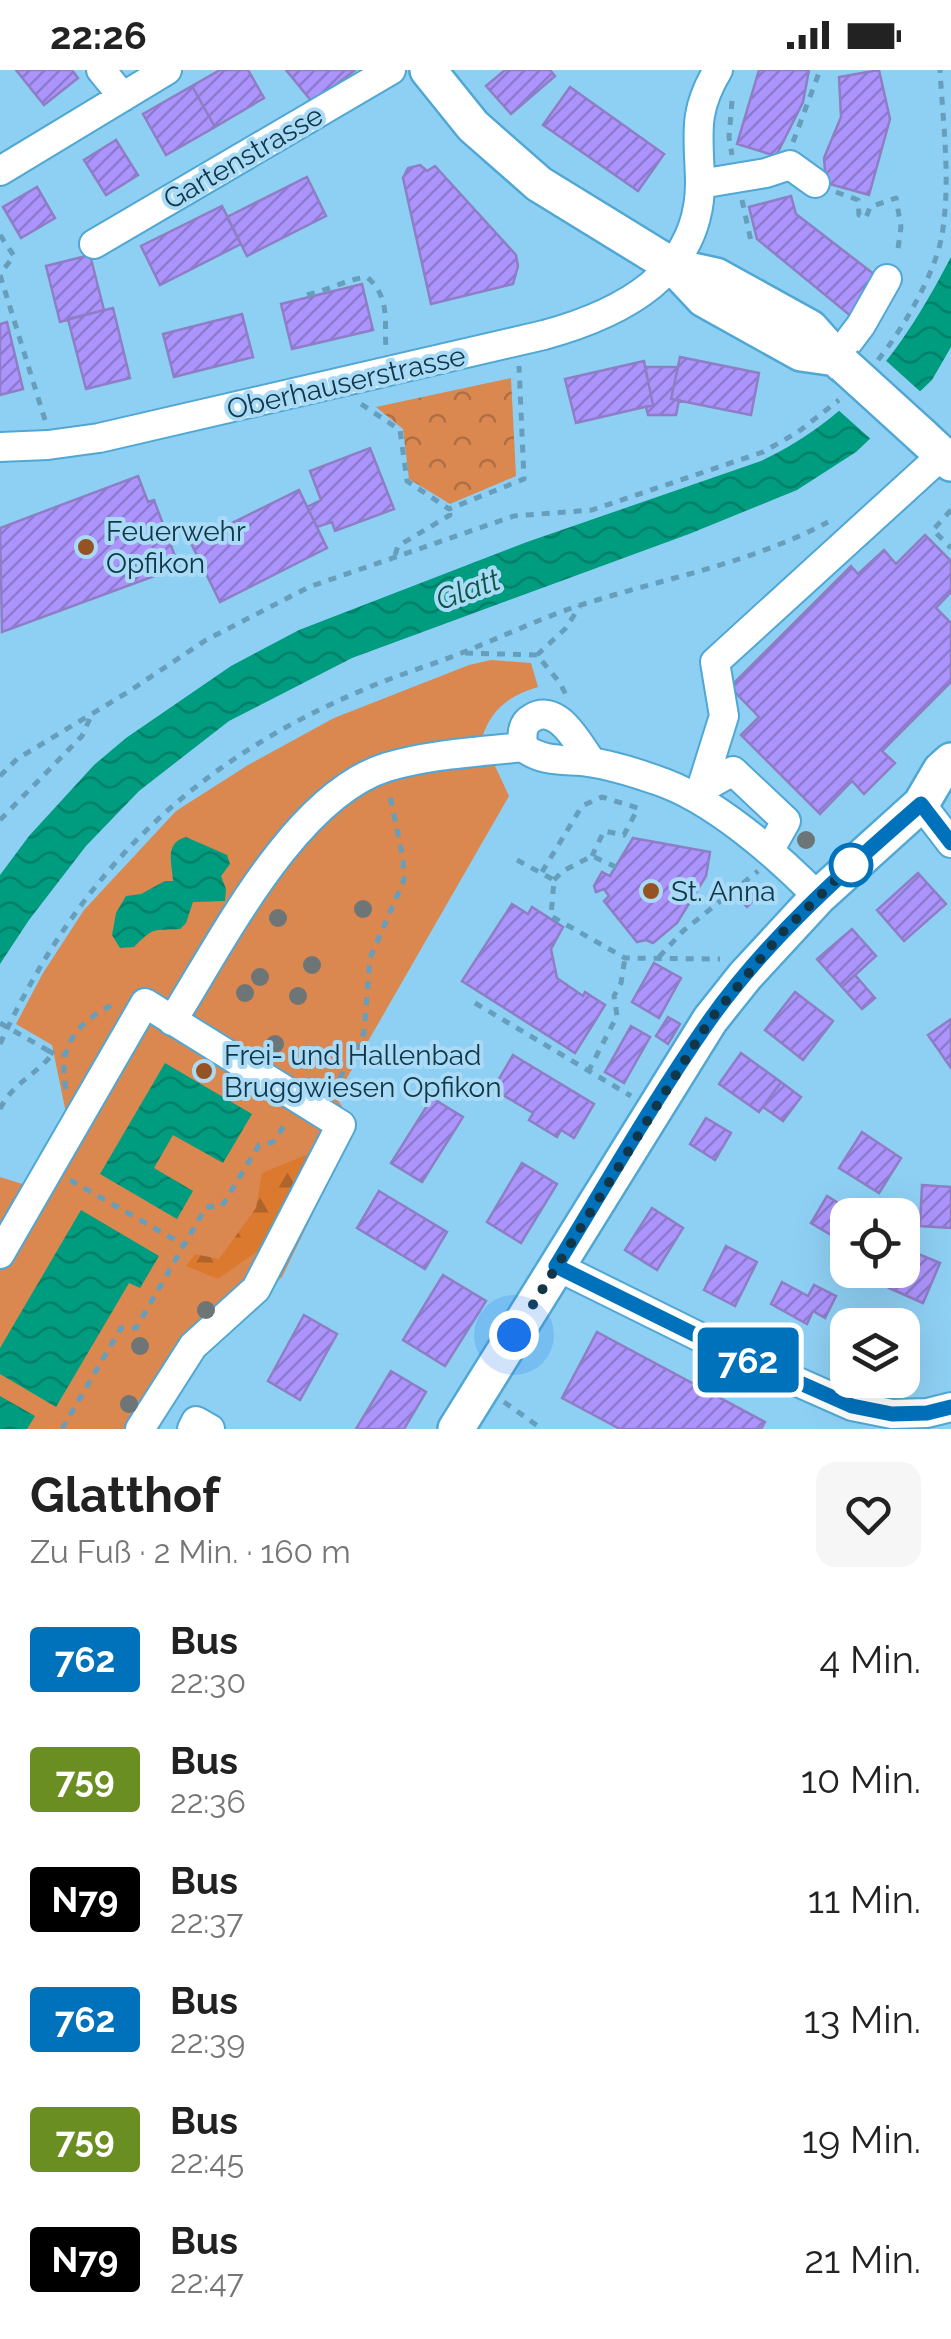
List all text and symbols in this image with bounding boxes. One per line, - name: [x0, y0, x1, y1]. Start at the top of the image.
- text: 22:26: [50, 13, 147, 58]
- street label: Gartenstrasse: [158, 99, 329, 216]
- street label: Oberhauserstrasse: [224, 339, 469, 426]
- place label: Feuerwehr Opfikon: [106, 515, 246, 580]
- marker: Feuerwehr Opfikon: [75, 536, 97, 558]
- water label: Glatt: [431, 562, 505, 617]
- unlabelled marker: [830, 844, 872, 886]
- place label: St. Anna: [671, 875, 776, 908]
- marker: St. Anna: [640, 880, 662, 902]
- place label: Frei- und Hallenbad Bruggwiesen Opfikon: [224, 1039, 502, 1104]
- marker: Frei- und Hallenbad Bruggwiesen Opfikon: [193, 1060, 215, 1082]
- map controls: [830, 1198, 920, 1398]
- button: locate: [830, 1198, 920, 1288]
- button: layers: [830, 1308, 920, 1398]
- your location: [489, 1310, 539, 1360]
- line badge: 762: [690, 1328, 806, 1392]
- text: 762: [718, 1340, 778, 1381]
- button: heart: [816, 1462, 921, 1567]
- text: Glatthof: [30, 1467, 220, 1523]
- text: Zu Fuß · 2 Min. · 160 m: [30, 1533, 351, 1570]
- text: Bus: [170, 1618, 238, 1663]
- text: 4 Min.: [820, 1637, 921, 1682]
- text: 762: [55, 1639, 115, 1680]
- text: 22:30: [170, 1663, 246, 1700]
- text: Bus: [170, 1738, 238, 1783]
- text: 10 Min.: [801, 1757, 921, 1802]
- text: 759: [55, 1759, 115, 1800]
- text: 22:36: [170, 1783, 246, 1820]
- text: Bus: [170, 1858, 238, 1903]
- text: 11 Min.: [808, 1877, 921, 1922]
- text: N79: [52, 1879, 118, 1920]
- text: 22:37: [170, 1903, 243, 1940]
- text: Bus: [170, 1978, 238, 2023]
- text: 13 Min.: [804, 1997, 921, 2042]
- text: 762: [55, 1999, 115, 2040]
- text: 22:39: [170, 2023, 245, 2060]
- text: Bus: [170, 2098, 238, 2143]
- text: 19 Min.: [802, 2117, 921, 2162]
- text: 759: [55, 2119, 115, 2160]
- text: 22:45: [170, 2143, 244, 2180]
- text: Bus: [170, 2218, 238, 2263]
- text: 21 Min.: [804, 2237, 921, 2282]
- text: N79: [52, 2239, 118, 2280]
- text: 22:47: [170, 2263, 244, 2300]

